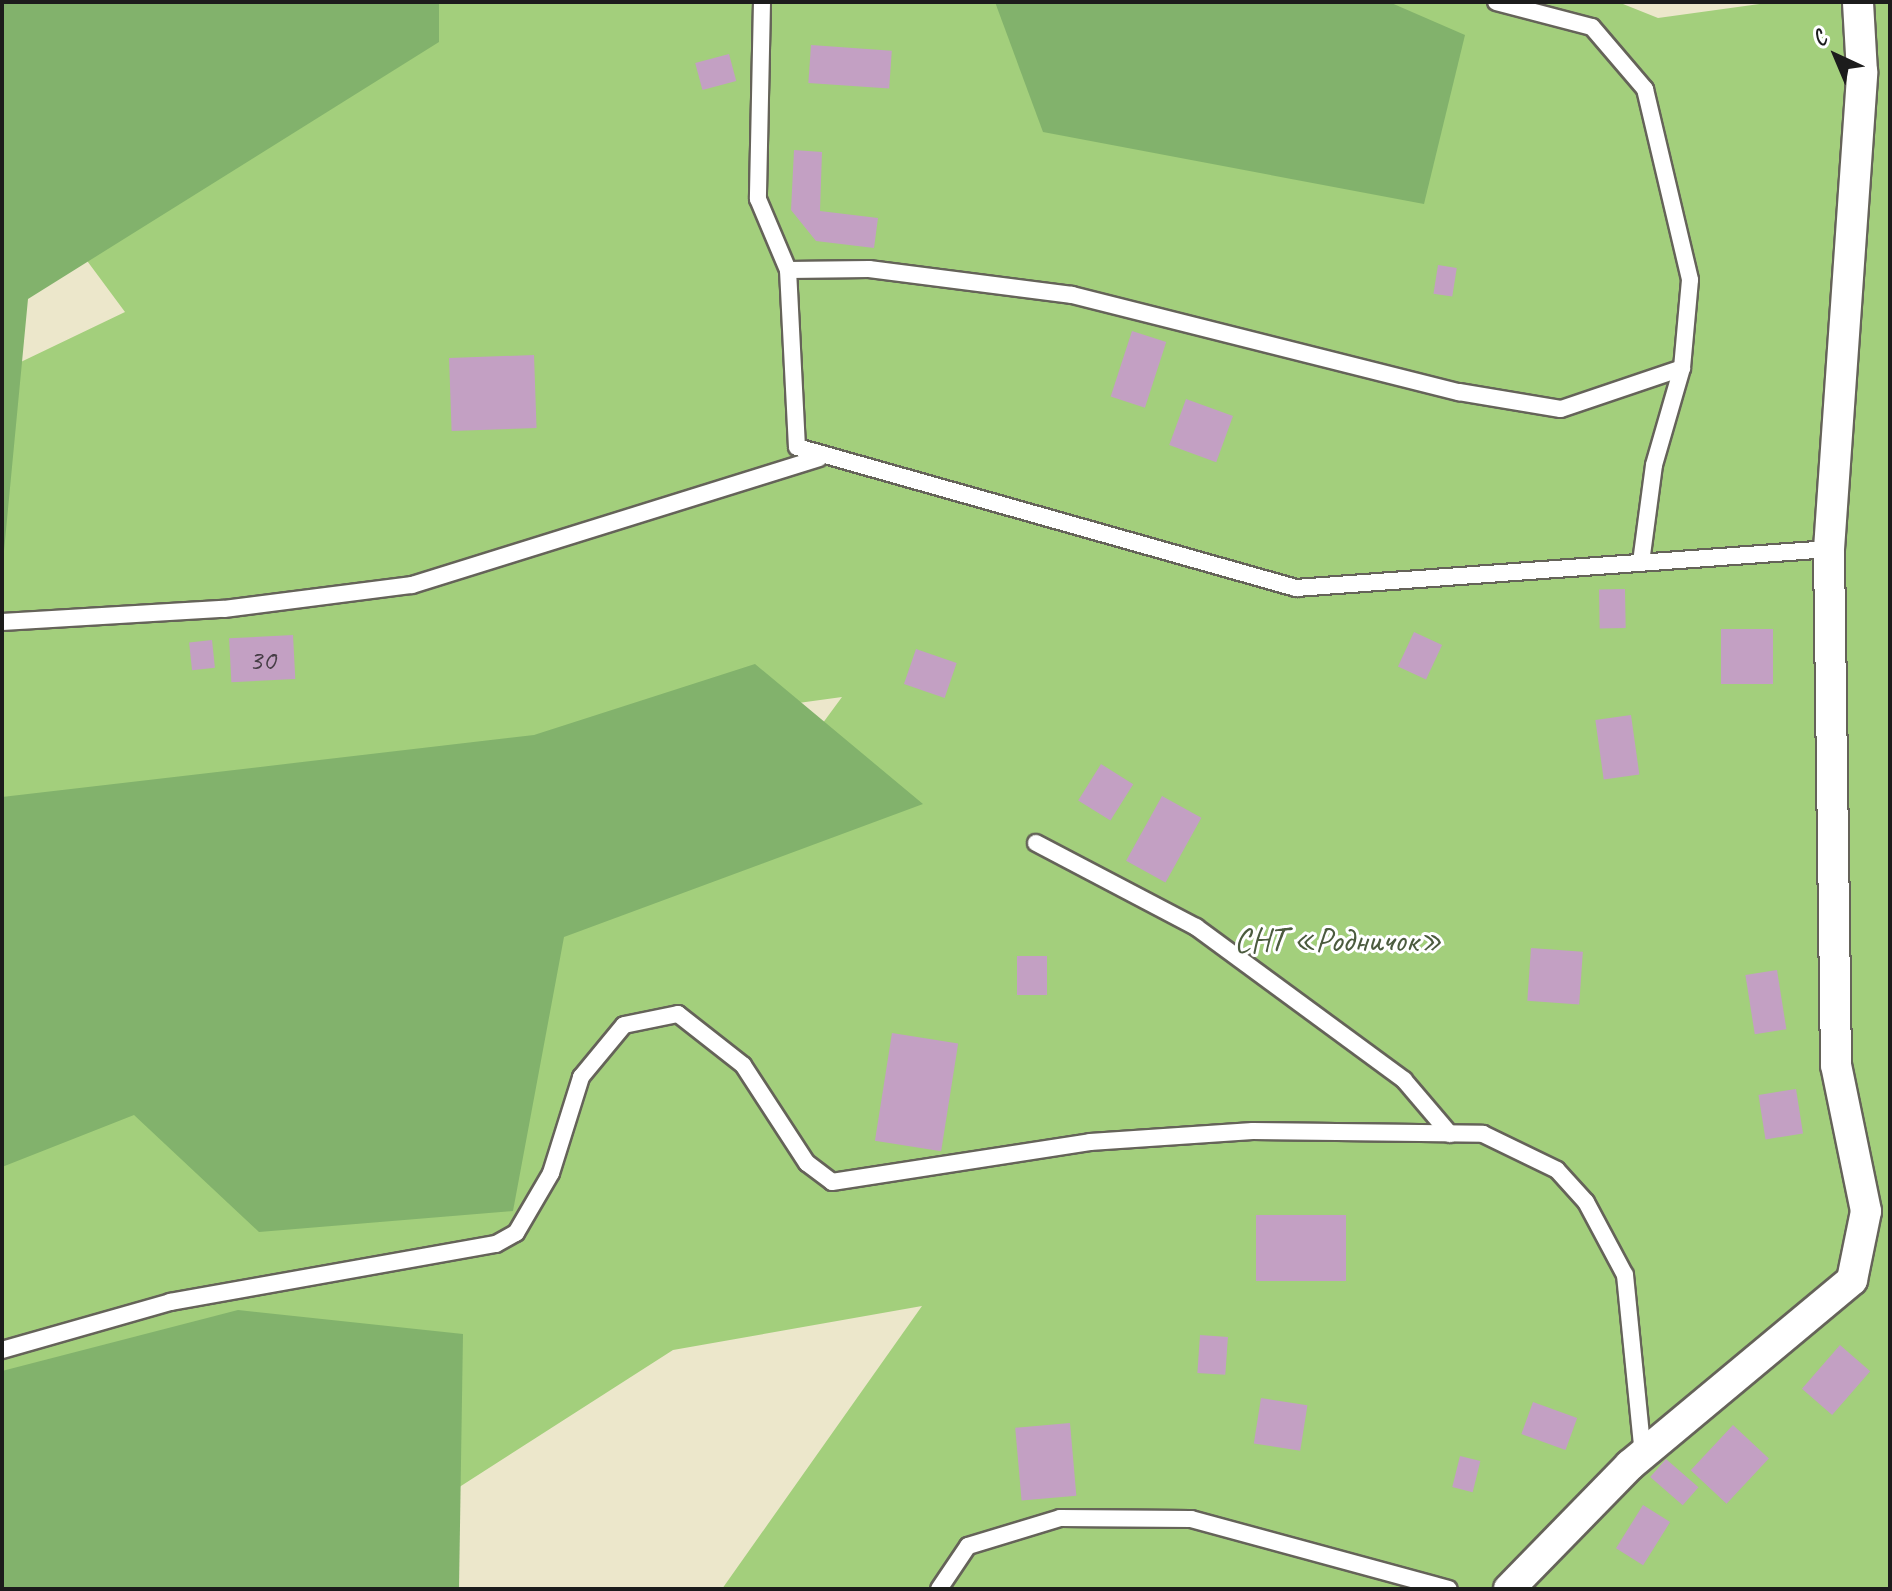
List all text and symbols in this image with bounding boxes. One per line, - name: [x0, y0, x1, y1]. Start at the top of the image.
- north arrow: [1796, 16, 1876, 96]
- text: С: [1806, 25, 1833, 53]
- house number: 30: [249, 641, 275, 677]
- park label: СНТ «Родничок»: [1234, 920, 1442, 960]

